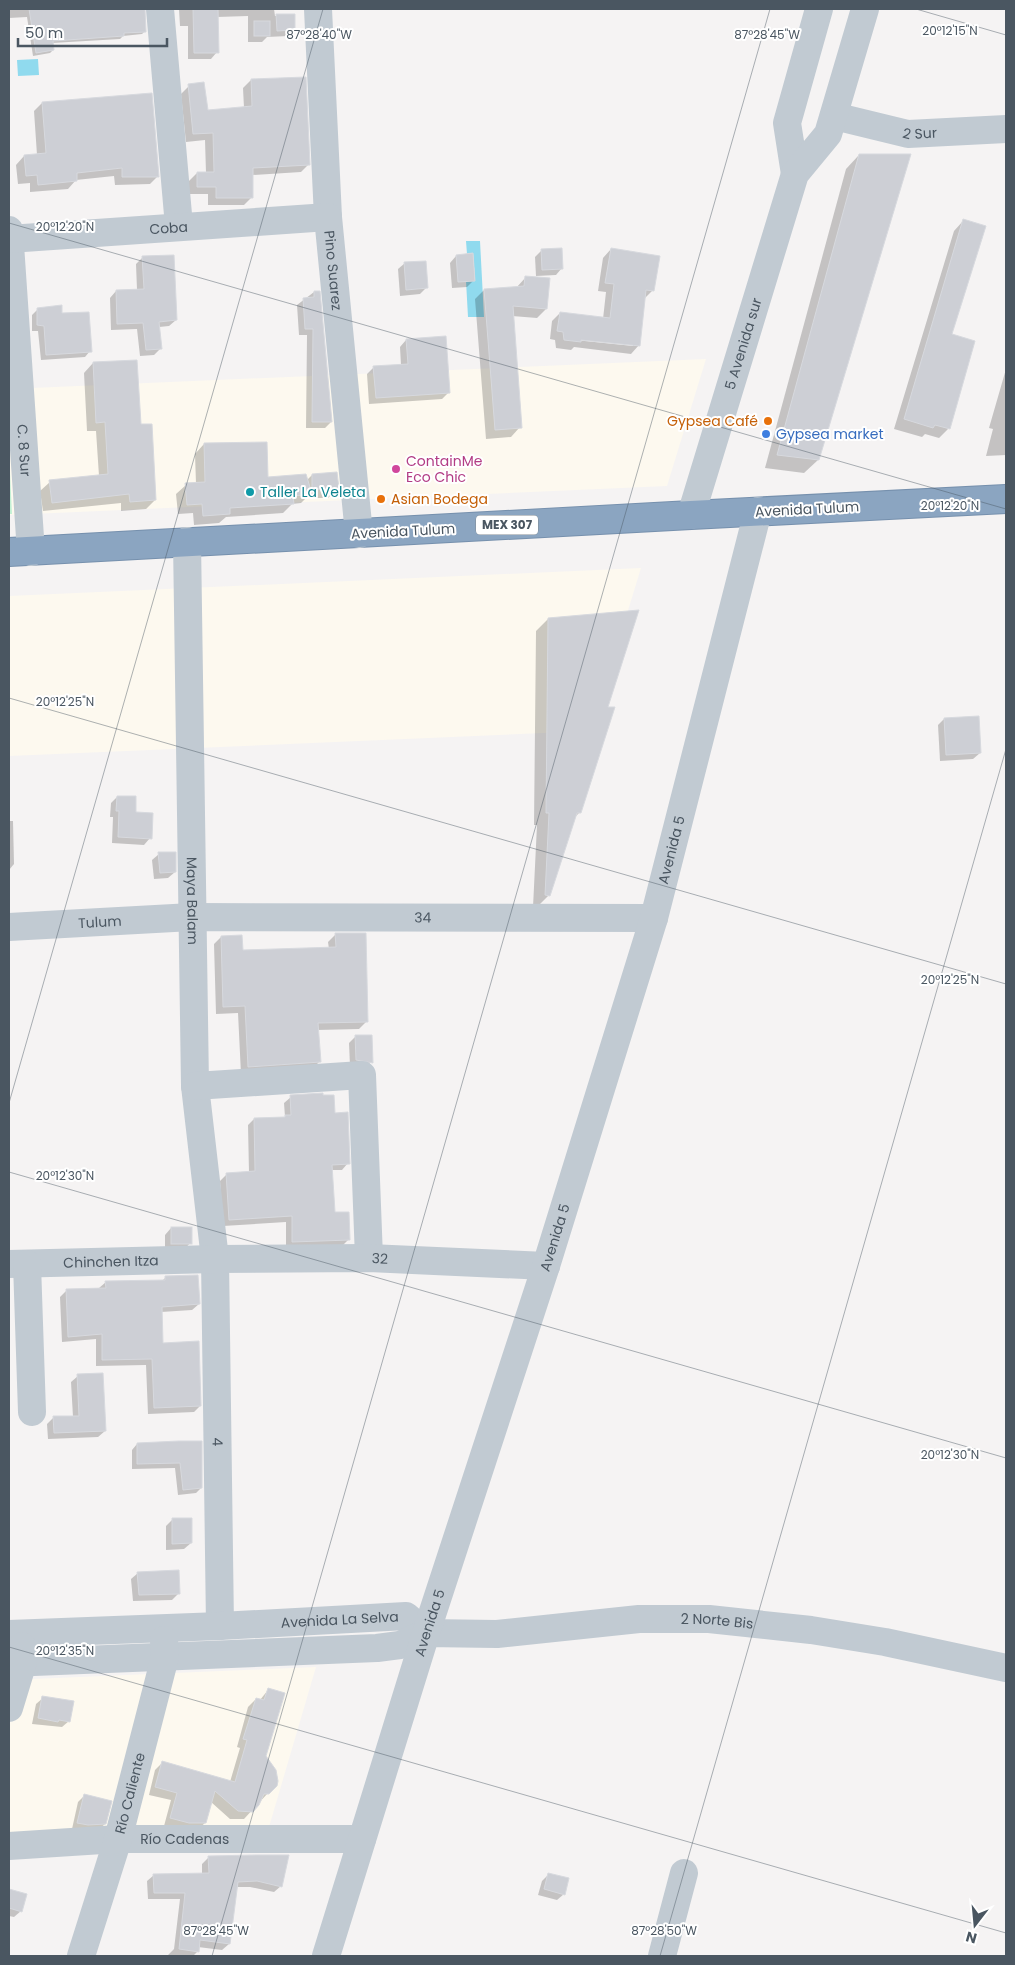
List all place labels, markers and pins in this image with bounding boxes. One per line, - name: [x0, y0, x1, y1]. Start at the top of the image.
- place label: Gypsea Café: [667, 411, 758, 431]
- marker: Gypsea Café: [762, 415, 774, 427]
- place label: Gypsea market: [776, 424, 884, 444]
- marker: Gypsea market: [760, 428, 772, 440]
- place label: ContainMe Eco Chic: [406, 451, 483, 487]
- marker: ContainMe Eco Chic: [390, 463, 402, 475]
- place label: Taller La Veleta: [260, 482, 366, 502]
- marker: Taller La Veleta: [244, 486, 256, 498]
- place label: Asian Bodega: [391, 489, 488, 509]
- marker: Asian Bodega: [375, 493, 387, 505]

